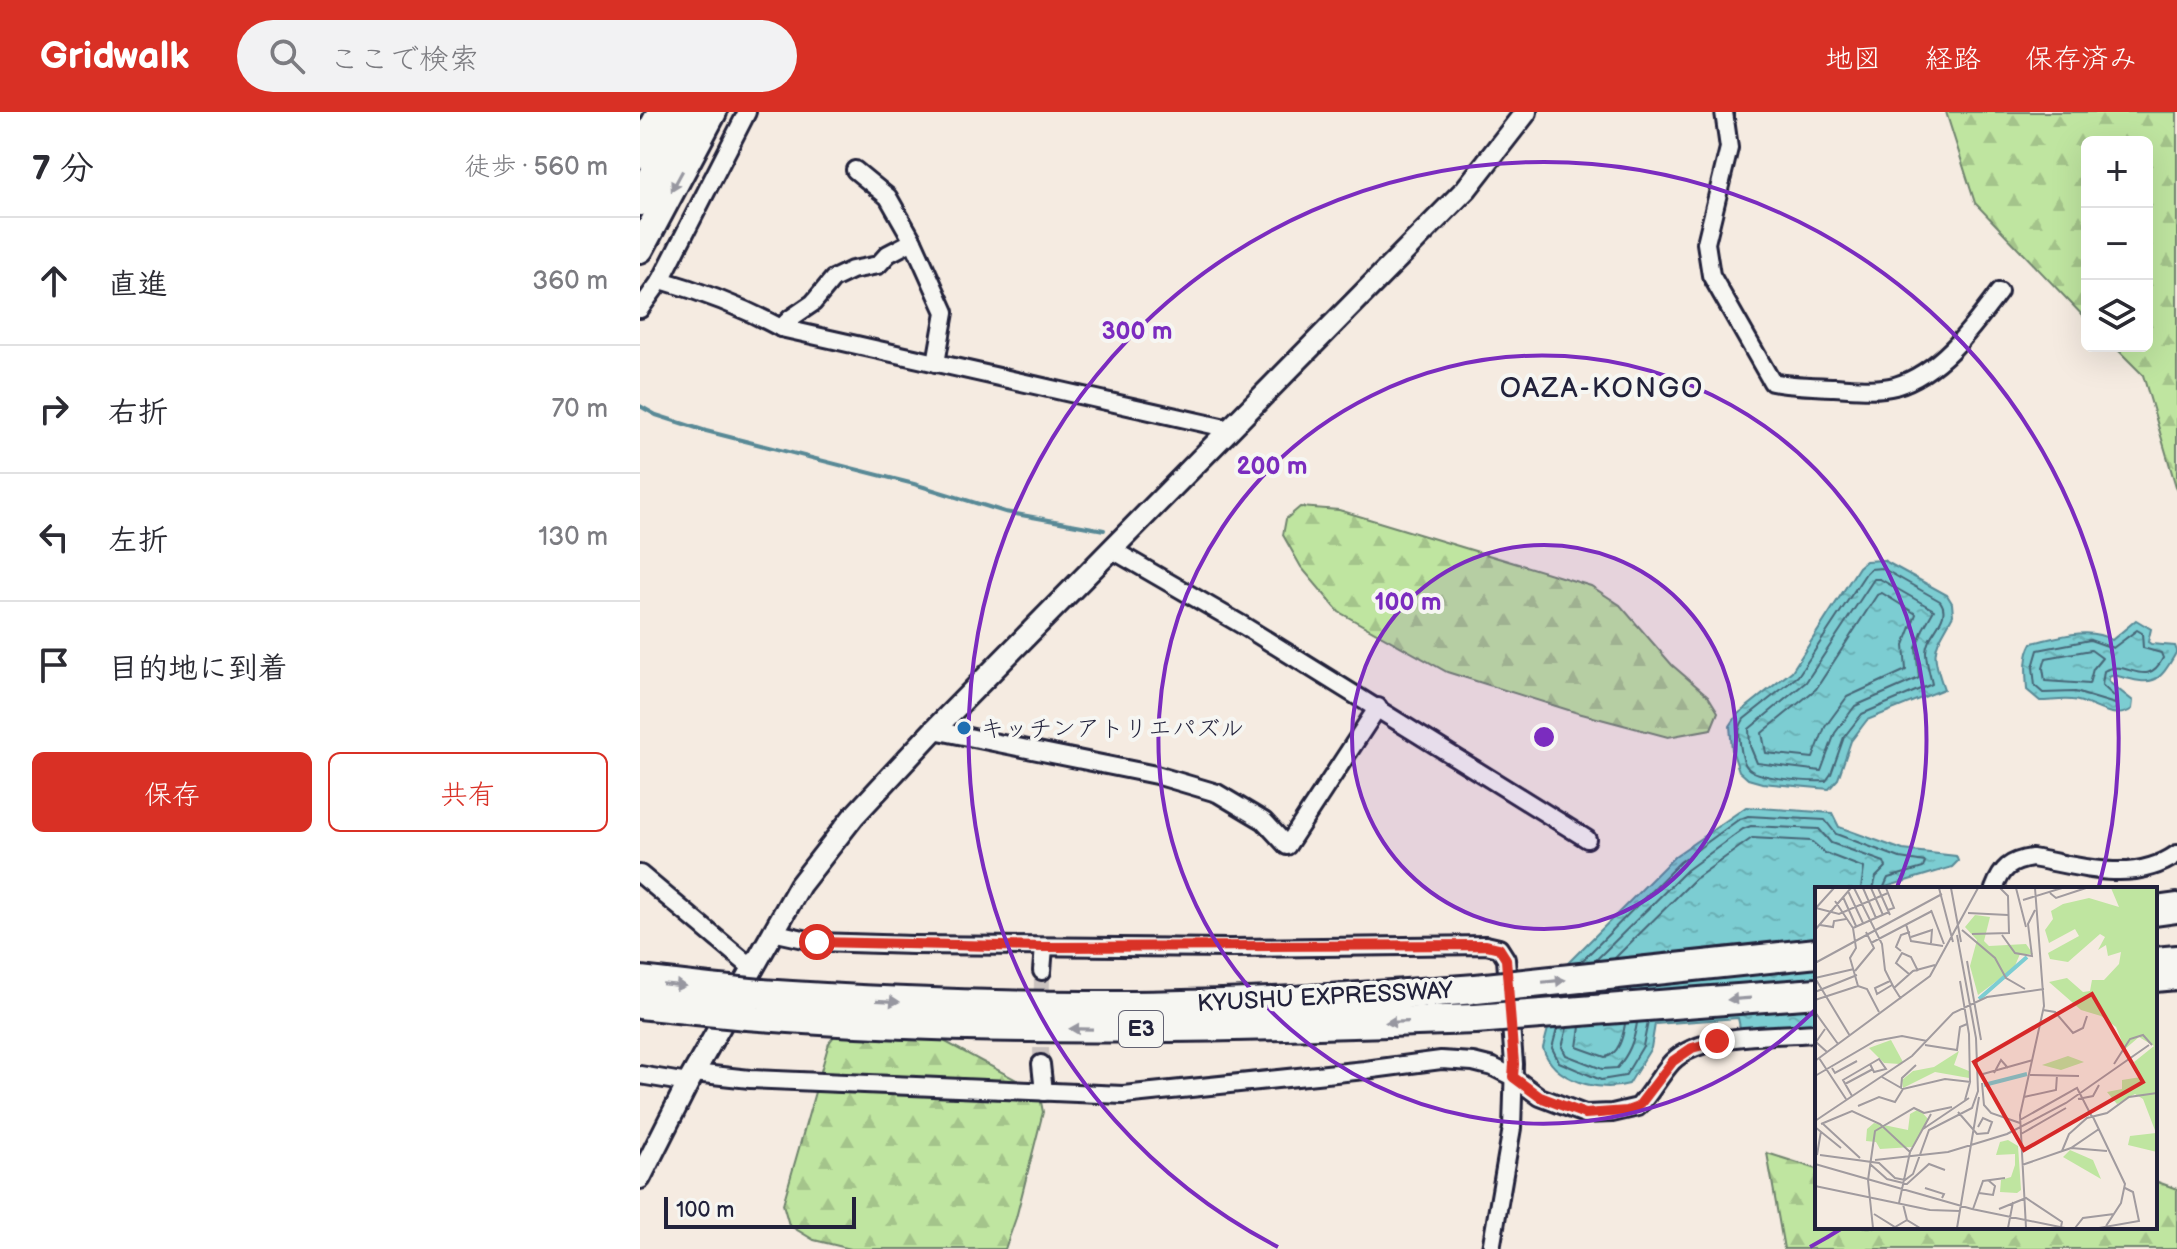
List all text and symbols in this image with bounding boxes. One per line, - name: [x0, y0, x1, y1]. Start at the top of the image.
- search box: [237, 20, 797, 92]
- text: Gridwalk: [40, 34, 189, 79]
- icon: search: [265, 34, 309, 78]
- text: ここで検索: [329, 42, 479, 78]
- text: 地図: [1825, 43, 1881, 76]
- text: 経路: [1925, 43, 1981, 76]
- text: 保存済み: [2025, 43, 2137, 76]
- map controls: [2081, 136, 2153, 352]
- button: +: [2081, 136, 2153, 208]
- text: 7 分: [32, 148, 94, 189]
- text: 徒歩 · 560 m: [464, 152, 608, 183]
- one-way arrow: [670, 169, 683, 192]
- button: −: [2081, 208, 2153, 280]
- icon: ahead: [32, 259, 76, 303]
- text: 360 m: [532, 266, 608, 297]
- text: 直進: [108, 267, 168, 303]
- button: layers: [2081, 280, 2153, 352]
- text: 300 m: [1102, 317, 1172, 346]
- district label: OAZA-KONGO: [1500, 372, 1704, 405]
- icon: right: [32, 387, 76, 431]
- text: 70 m: [551, 394, 608, 425]
- text: 右折: [108, 395, 168, 431]
- text: 200 m: [1237, 452, 1307, 481]
- icon: left: [32, 515, 76, 559]
- text: 130 m: [538, 522, 608, 553]
- text: 左折: [108, 523, 168, 559]
- text: 100 m: [1375, 588, 1441, 617]
- icon: arrive: [32, 643, 76, 687]
- text: 目的地に到着: [108, 651, 288, 687]
- place label: キッチンアトリエパズル: [980, 714, 1244, 743]
- marker: キッチンアトリエパズル: [955, 719, 973, 737]
- centre of rings: [1530, 723, 1558, 751]
- button: 保存: [32, 752, 312, 832]
- button: 共有: [328, 752, 608, 832]
- inset map: [1815, 887, 2157, 1229]
- route start: [799, 924, 835, 960]
- one-way arrow: [1542, 975, 1567, 988]
- street label: KYUSHU EXPRESSWAY: [1196, 976, 1455, 1018]
- one-way arrow: [662, 979, 687, 992]
- one-way arrow: [1726, 993, 1751, 1006]
- one-way arrow: [876, 995, 901, 1008]
- road number: E3: [1119, 1011, 1163, 1047]
- one-way arrow: [1384, 1016, 1409, 1029]
- one-way arrow: [1068, 1023, 1093, 1035]
- route end: [1699, 1023, 1735, 1059]
- scale bar: [664, 1193, 856, 1229]
- text: 100 m: [676, 1197, 735, 1224]

